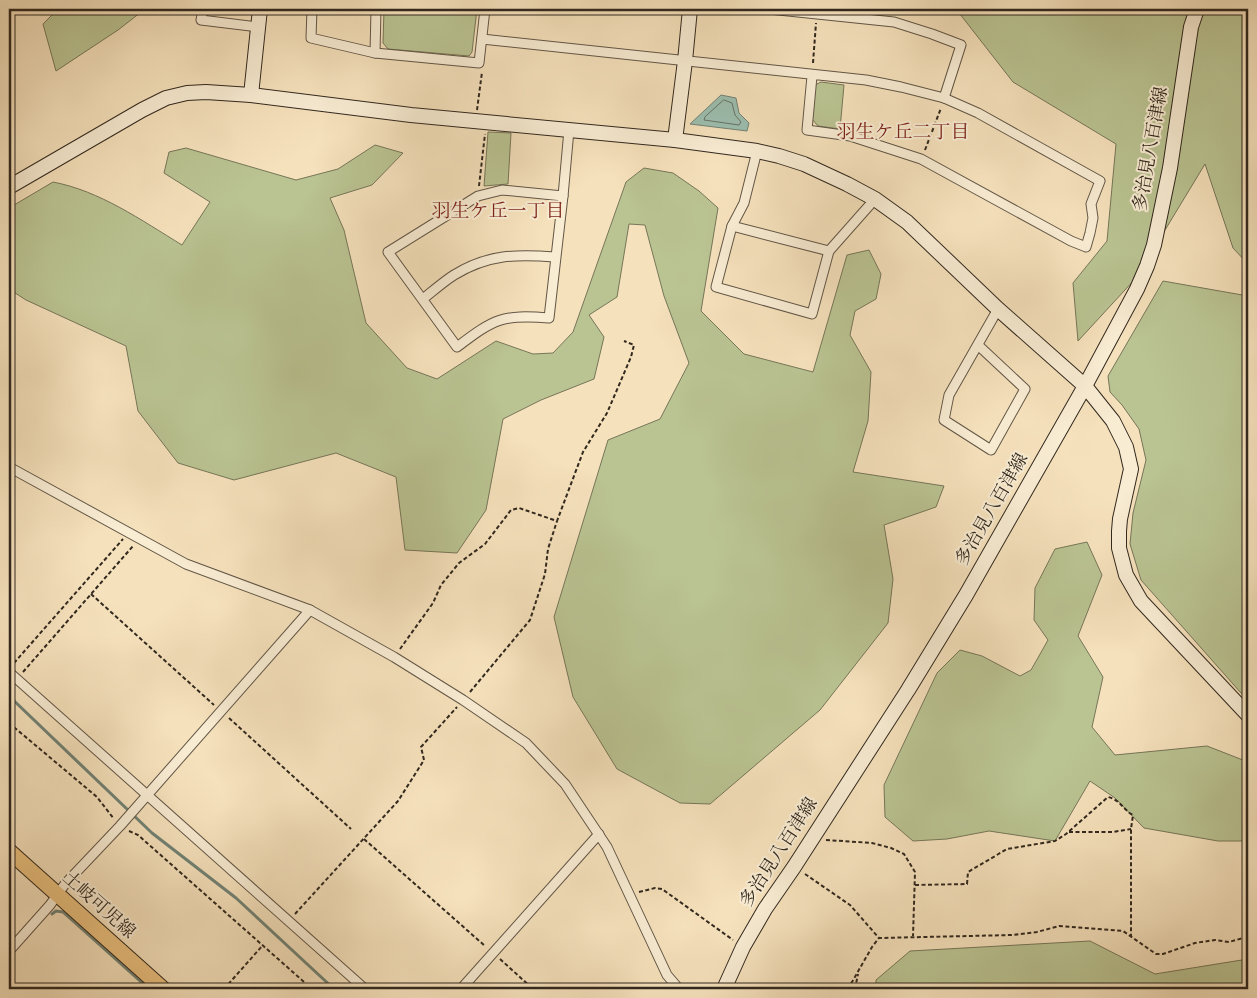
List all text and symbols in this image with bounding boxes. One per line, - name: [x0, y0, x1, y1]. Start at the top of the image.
- street label: 多治見八百津線: [1128, 85, 1176, 213]
- district label: 羽生ケ丘二丁目: [836, 120, 970, 147]
- district label: 羽生ケ丘一丁目: [431, 199, 565, 226]
- street label: 多治見八百津線: [950, 449, 1036, 571]
- street label: 多治見八百津線: [735, 793, 825, 913]
- street label: 土岐可児線: [56, 866, 140, 946]

